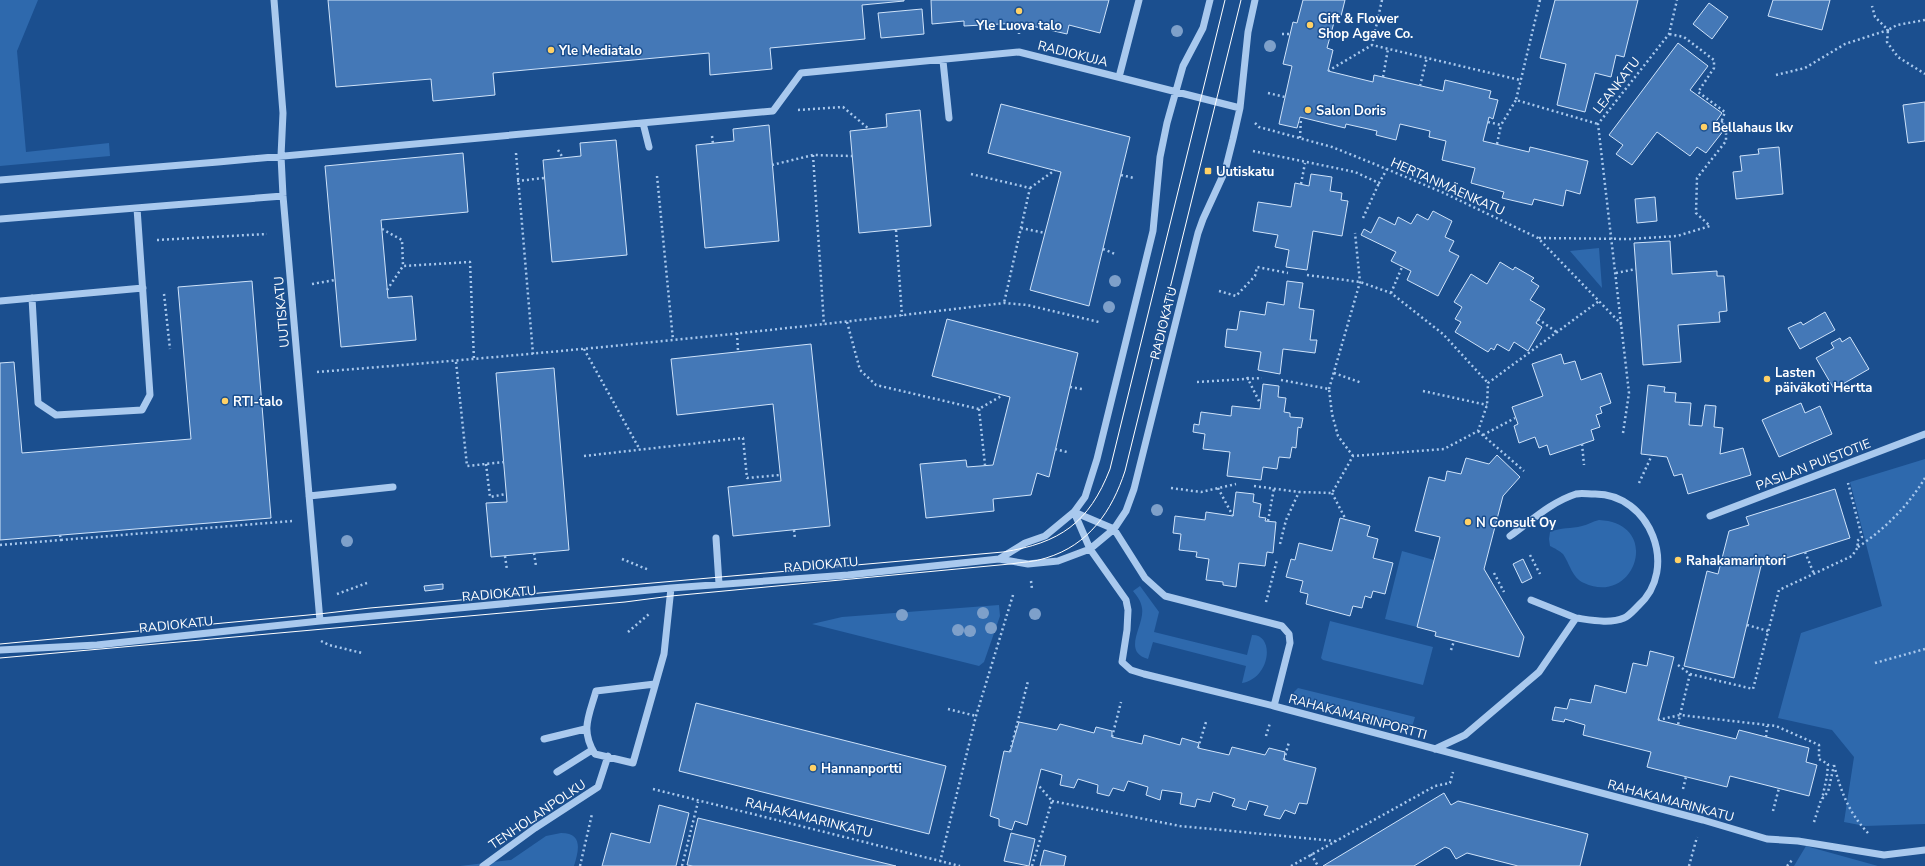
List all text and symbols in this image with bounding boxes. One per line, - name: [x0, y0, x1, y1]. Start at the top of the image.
- marker: Yle Luova talo: [1014, 6, 1024, 16]
- place label: Gift & Flower Shop Agave Co.: [1318, 10, 1413, 43]
- place label: Yle Luova talo: [975, 17, 1062, 35]
- marker: Gift & Flower Shop Agave Co.: [1305, 20, 1315, 30]
- street label: RADIOKUJA: [1036, 37, 1110, 72]
- place label: Yle Mediatalo: [558, 42, 642, 60]
- marker: Yle Mediatalo: [546, 45, 556, 55]
- street label: LEANKATU: [1589, 54, 1645, 118]
- place label: Salon Doris: [1316, 102, 1386, 120]
- marker: Salon Doris: [1303, 105, 1313, 115]
- place label: Bellahaus lkv: [1712, 119, 1793, 137]
- marker: Bellahaus lkv: [1699, 122, 1709, 132]
- street label: HERTANMÄENKATU: [1388, 153, 1508, 220]
- place label: Uutiskatu: [1216, 163, 1274, 181]
- marker: Uutiskatu: [1203, 166, 1213, 176]
- street label: UUTISKATU: [270, 275, 294, 348]
- street label: RADIOKATU: [1146, 285, 1182, 362]
- place label: Lasten päiväkoti Hertta: [1775, 364, 1872, 397]
- marker: Lasten päiväkoti Hertta: [1762, 374, 1772, 384]
- place label: RTI-talo: [233, 393, 283, 411]
- marker: RTI-talo: [220, 396, 230, 406]
- street label: PASILAN PUISTOTIE: [1753, 435, 1873, 495]
- place label: N Consult Oy: [1476, 514, 1556, 532]
- marker: N Consult Oy: [1463, 517, 1473, 527]
- place label: Rahakamarintori: [1686, 552, 1786, 570]
- street label: RADIOKATU: [783, 553, 859, 577]
- marker: Rahakamarintori: [1673, 555, 1683, 565]
- street label: RADIOKATU: [461, 582, 537, 606]
- street label: RADIOKATU: [138, 612, 214, 638]
- street label: RAHAKAMARINPORTTI: [1287, 690, 1429, 744]
- place label: Hannanportti: [821, 760, 902, 778]
- marker: Hannanportti: [808, 763, 818, 773]
- street label: RAHAKAMARINKATU: [1605, 775, 1736, 827]
- street label: TENHOLANPOLKU: [486, 776, 590, 854]
- street label: RAHAKAMARINKATU: [743, 793, 874, 842]

